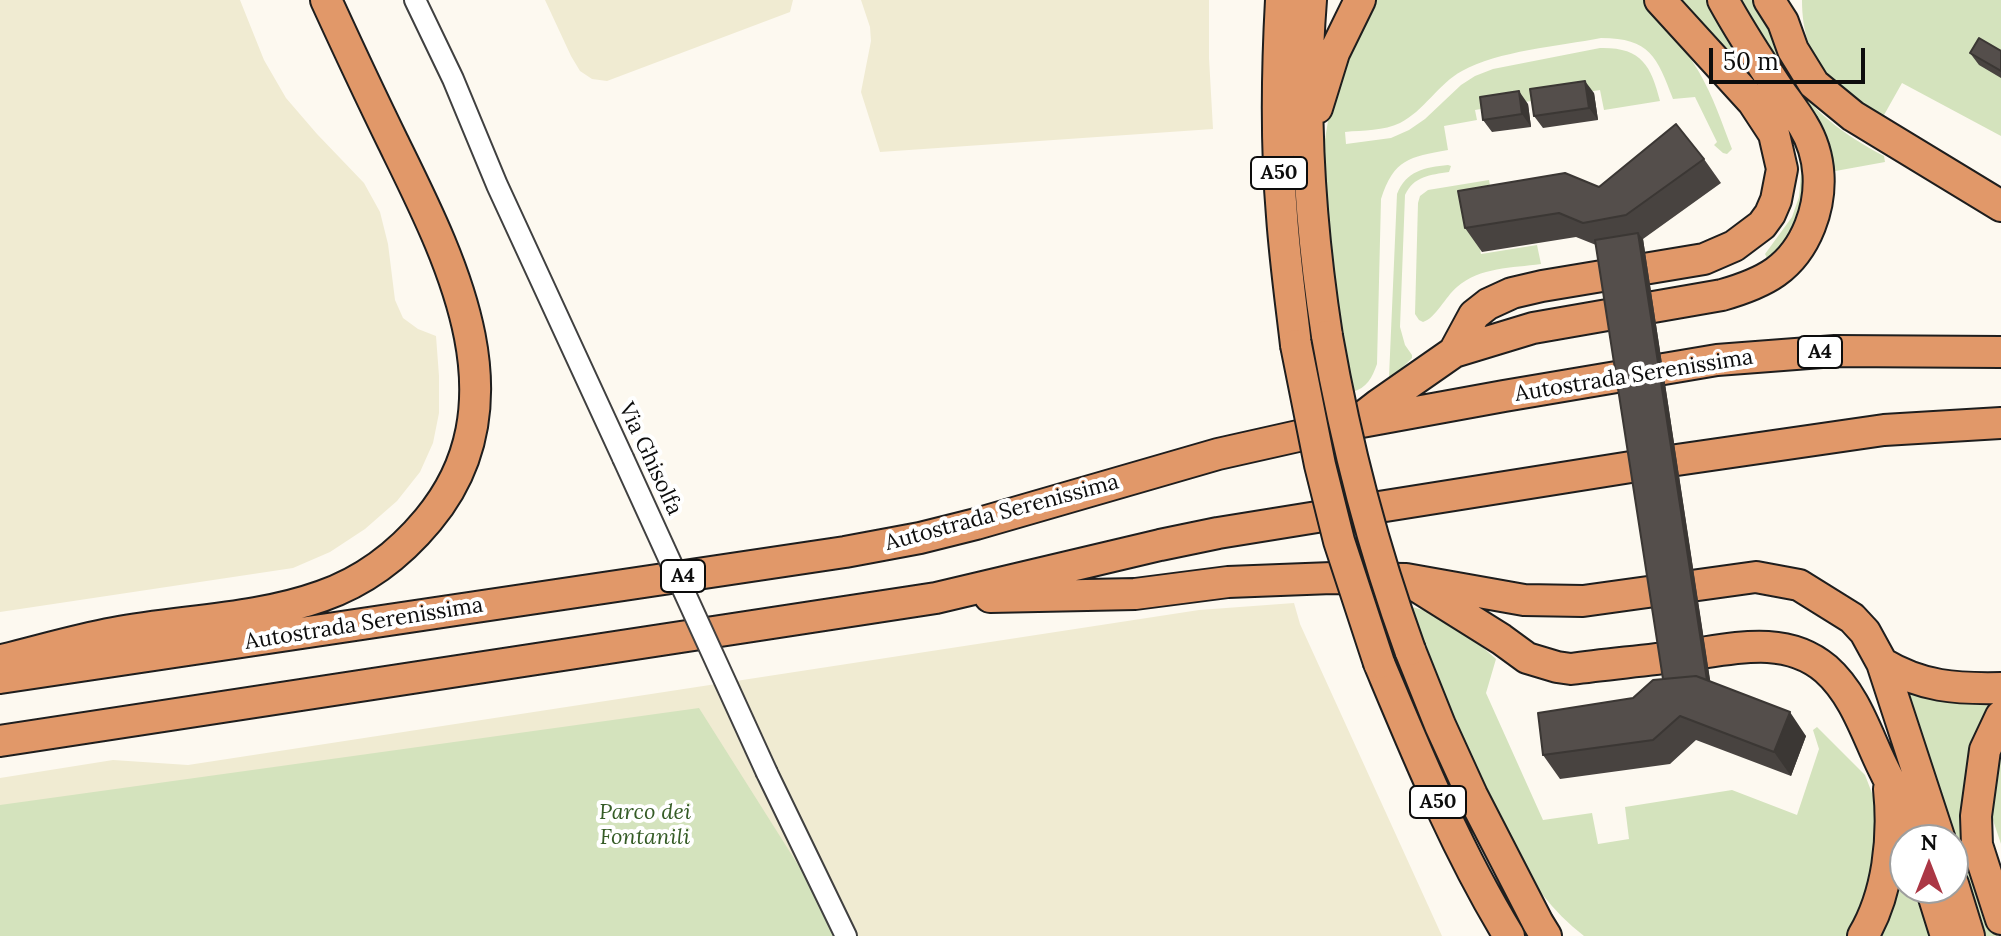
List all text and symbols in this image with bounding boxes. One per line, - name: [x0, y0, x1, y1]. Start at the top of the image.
- scale bar: [1713, 32, 1869, 82]
- text: 50 m: [1723, 46, 1779, 77]
- road number: A50: [1251, 157, 1307, 189]
- road number: A4: [1798, 336, 1842, 368]
- street label: Autostrada Serenissima: [1513, 344, 1755, 408]
- street label: Via Ghisolfa: [612, 398, 688, 520]
- street label: Autostrada Serenissima: [882, 469, 1122, 557]
- road number: A4: [661, 560, 705, 592]
- street label: Autostrada Serenissima: [243, 592, 485, 656]
- road number: A50: [1410, 786, 1466, 818]
- park label: Parco dei Fontanili: [599, 800, 691, 852]
- north arrow: [1889, 824, 1969, 904]
- text: N: [1920, 828, 1938, 856]

